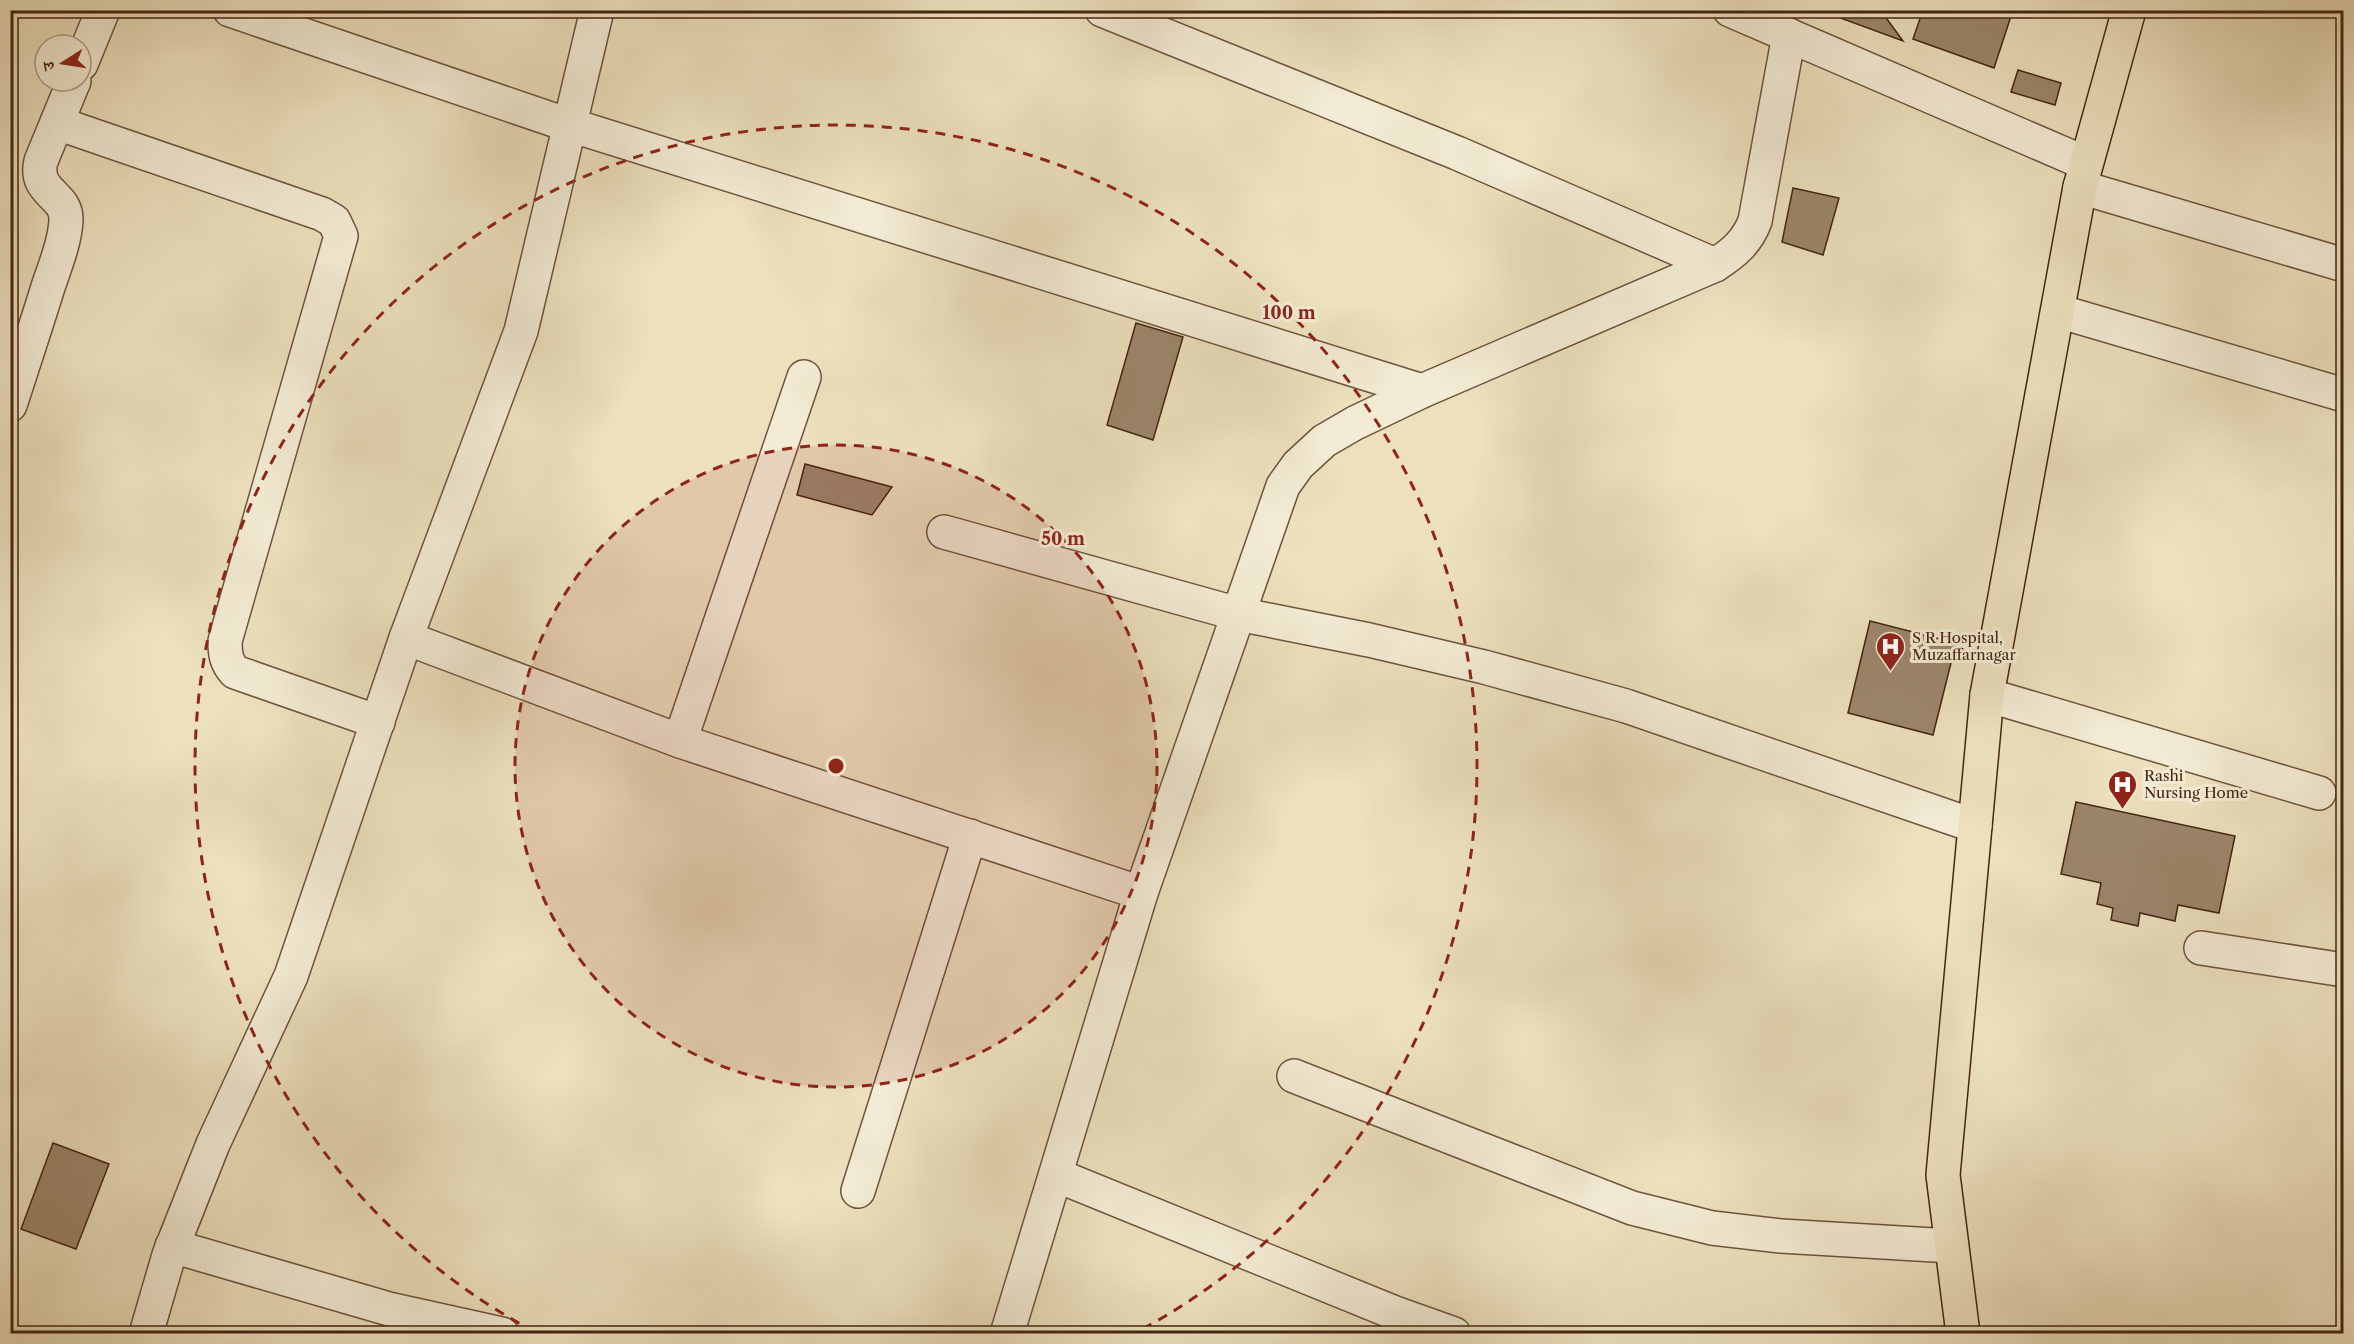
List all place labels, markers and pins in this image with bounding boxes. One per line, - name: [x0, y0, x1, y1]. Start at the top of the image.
- place label: S R Hospital, Muzaffarnagar: [1912, 628, 2016, 664]
- hospital icon: S R Hospital, Muzaffarnagar: [1875, 630, 1907, 672]
- centre of rings: [826, 756, 846, 776]
- place label: Rashi Nursing Home: [2144, 766, 2248, 802]
- hospital icon: Rashi Nursing Home: [2107, 768, 2139, 810]

